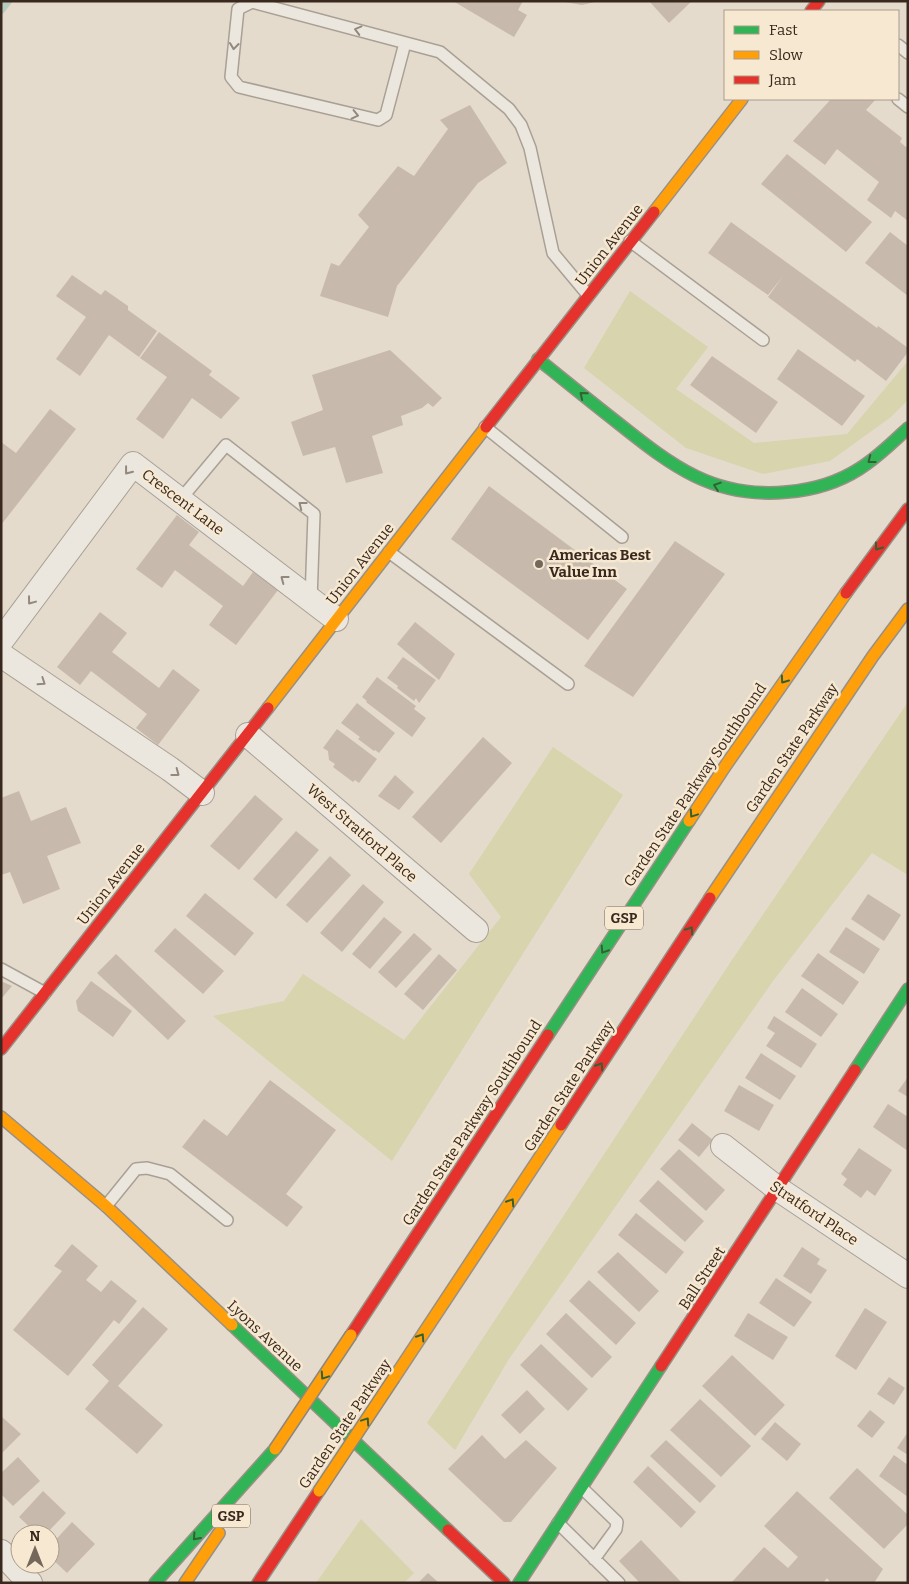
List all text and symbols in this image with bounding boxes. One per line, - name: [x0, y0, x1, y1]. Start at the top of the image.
- legend: [724, 10, 899, 100]
- text: Fast: [769, 21, 798, 39]
- one-way arrow: [353, 25, 362, 36]
- one-way arrow: [229, 43, 240, 51]
- text: Slow: [769, 46, 804, 64]
- text: Jam: [768, 71, 797, 89]
- one-way arrow: [350, 109, 359, 120]
- street label: Union Avenue: [571, 200, 647, 290]
- one-way arrow: [580, 393, 589, 401]
- one-way arrow: [868, 455, 877, 463]
- street label: Crescent Lane: [138, 465, 228, 539]
- one-way arrow: [125, 466, 134, 475]
- one-way arrow: [713, 482, 722, 492]
- one-way arrow: [299, 502, 308, 510]
- street label: Union Avenue: [322, 519, 398, 609]
- one-way arrow: [875, 541, 884, 551]
- place label: Americas Best Value Inn: [549, 546, 651, 581]
- marker: Americas Best Value Inn: [533, 558, 545, 570]
- one-way arrow: [280, 576, 290, 585]
- one-way arrow: [28, 595, 37, 605]
- one-way arrow: [781, 674, 790, 683]
- one-way arrow: [36, 676, 45, 685]
- street label: Garden State Parkway Southbound: [620, 680, 770, 890]
- street label: Garden State Parkway: [742, 680, 842, 816]
- one-way arrow: [170, 768, 179, 776]
- street label: West Stratford Place: [303, 780, 421, 886]
- one-way arrow: [690, 809, 699, 818]
- street label: Union Avenue: [73, 839, 149, 929]
- road number: GSP: [605, 906, 643, 930]
- one-way arrow: [683, 927, 693, 936]
- one-way arrow: [600, 945, 610, 954]
- street label: Garden State Parkway Southbound: [399, 1017, 545, 1229]
- street label: Garden State Parkway: [520, 1017, 618, 1155]
- one-way arrow: [594, 1062, 603, 1072]
- street label: Stratford Place: [766, 1177, 862, 1249]
- one-way arrow: [504, 1198, 514, 1207]
- street label: Ball Street: [675, 1243, 729, 1313]
- street label: Lyons Avenue: [224, 1297, 306, 1375]
- one-way arrow: [415, 1334, 424, 1343]
- street label: Garden State Parkway: [295, 1356, 395, 1492]
- one-way arrow: [321, 1370, 330, 1380]
- one-way arrow: [359, 1417, 369, 1426]
- road number: GSP: [212, 1504, 250, 1528]
- north arrow: [10, 1524, 60, 1574]
- text: N: [30, 1528, 41, 1545]
- one-way arrow: [193, 1532, 202, 1541]

